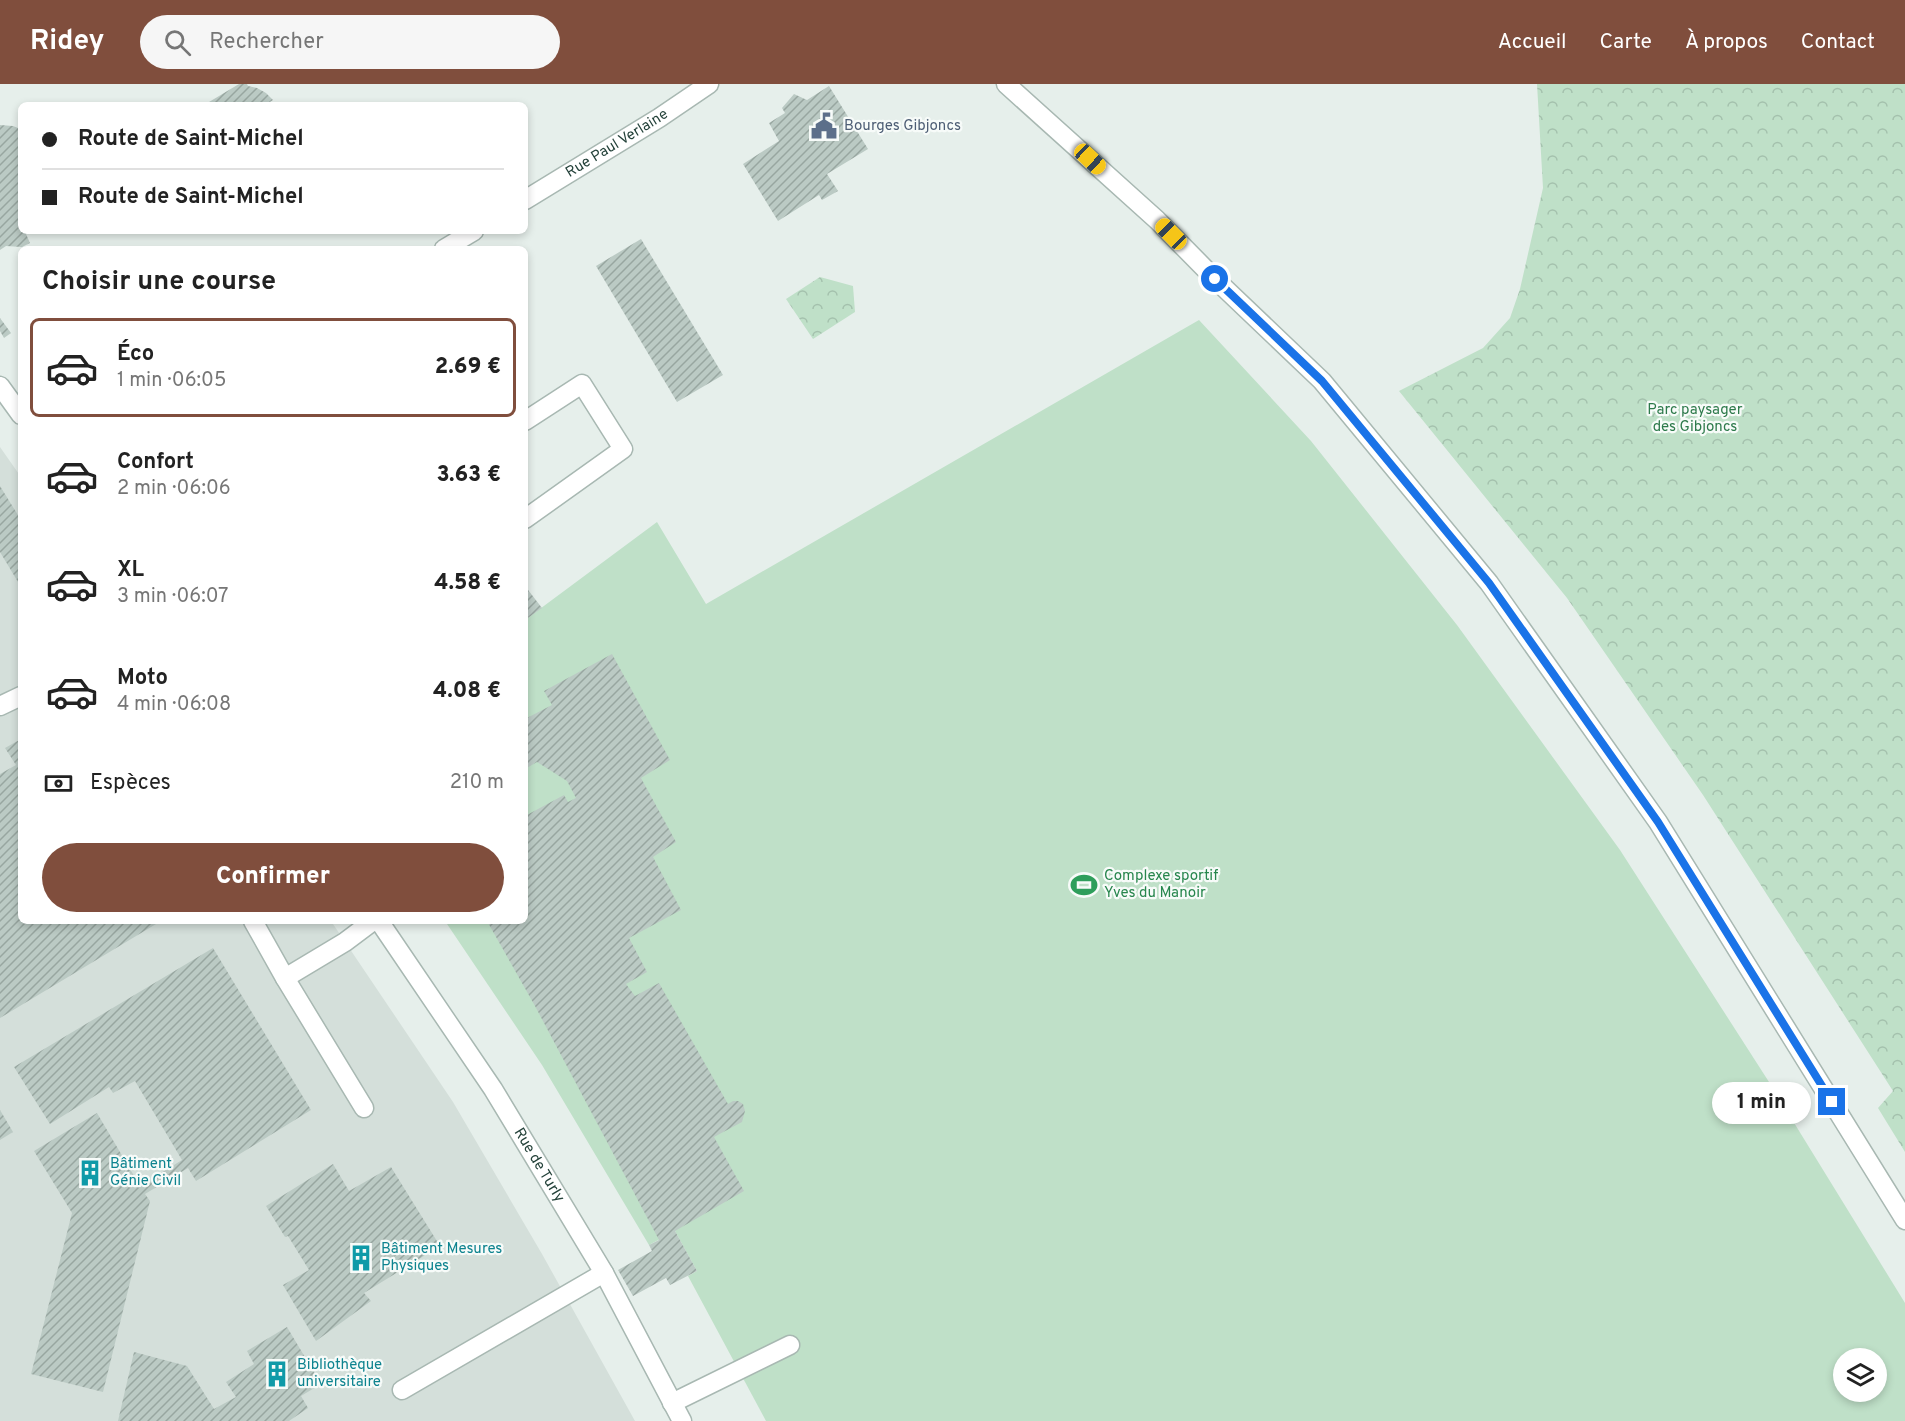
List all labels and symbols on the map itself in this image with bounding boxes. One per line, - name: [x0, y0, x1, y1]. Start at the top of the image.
- street label: Rue Paul Verlaine: [562, 105, 672, 182]
- public building icon: Bourges Gibjoncs: [809, 111, 839, 141]
- place label: Bourges Gibjoncs: [844, 117, 961, 136]
- car: [1071, 140, 1109, 178]
- car: [1152, 215, 1190, 253]
- route start: [1201, 265, 1228, 292]
- park label: Parc paysager des Gibjoncs: [1647, 401, 1743, 437]
- place label: Complexe sportif Yves du Manoir: [1104, 867, 1218, 903]
- sports icon: Complexe sportif Yves du Manoir: [1069, 870, 1099, 900]
- callout: 1 min: [1712, 1081, 1811, 1123]
- route end: [1818, 1088, 1845, 1115]
- street label: Rue de Turly: [509, 1125, 569, 1206]
- place label: Bâtiment Génie Civil: [110, 1155, 181, 1191]
- building icon: Bâtiment Génie Civil: [75, 1158, 105, 1188]
- place label: Bâtiment Mesures Physiques: [381, 1240, 502, 1276]
- building icon: Bâtiment Mesures Physiques: [346, 1243, 376, 1273]
- place label: Bibliothèque universitaire: [297, 1356, 382, 1392]
- building icon: Bibliothèque universitaire: [262, 1359, 292, 1389]

